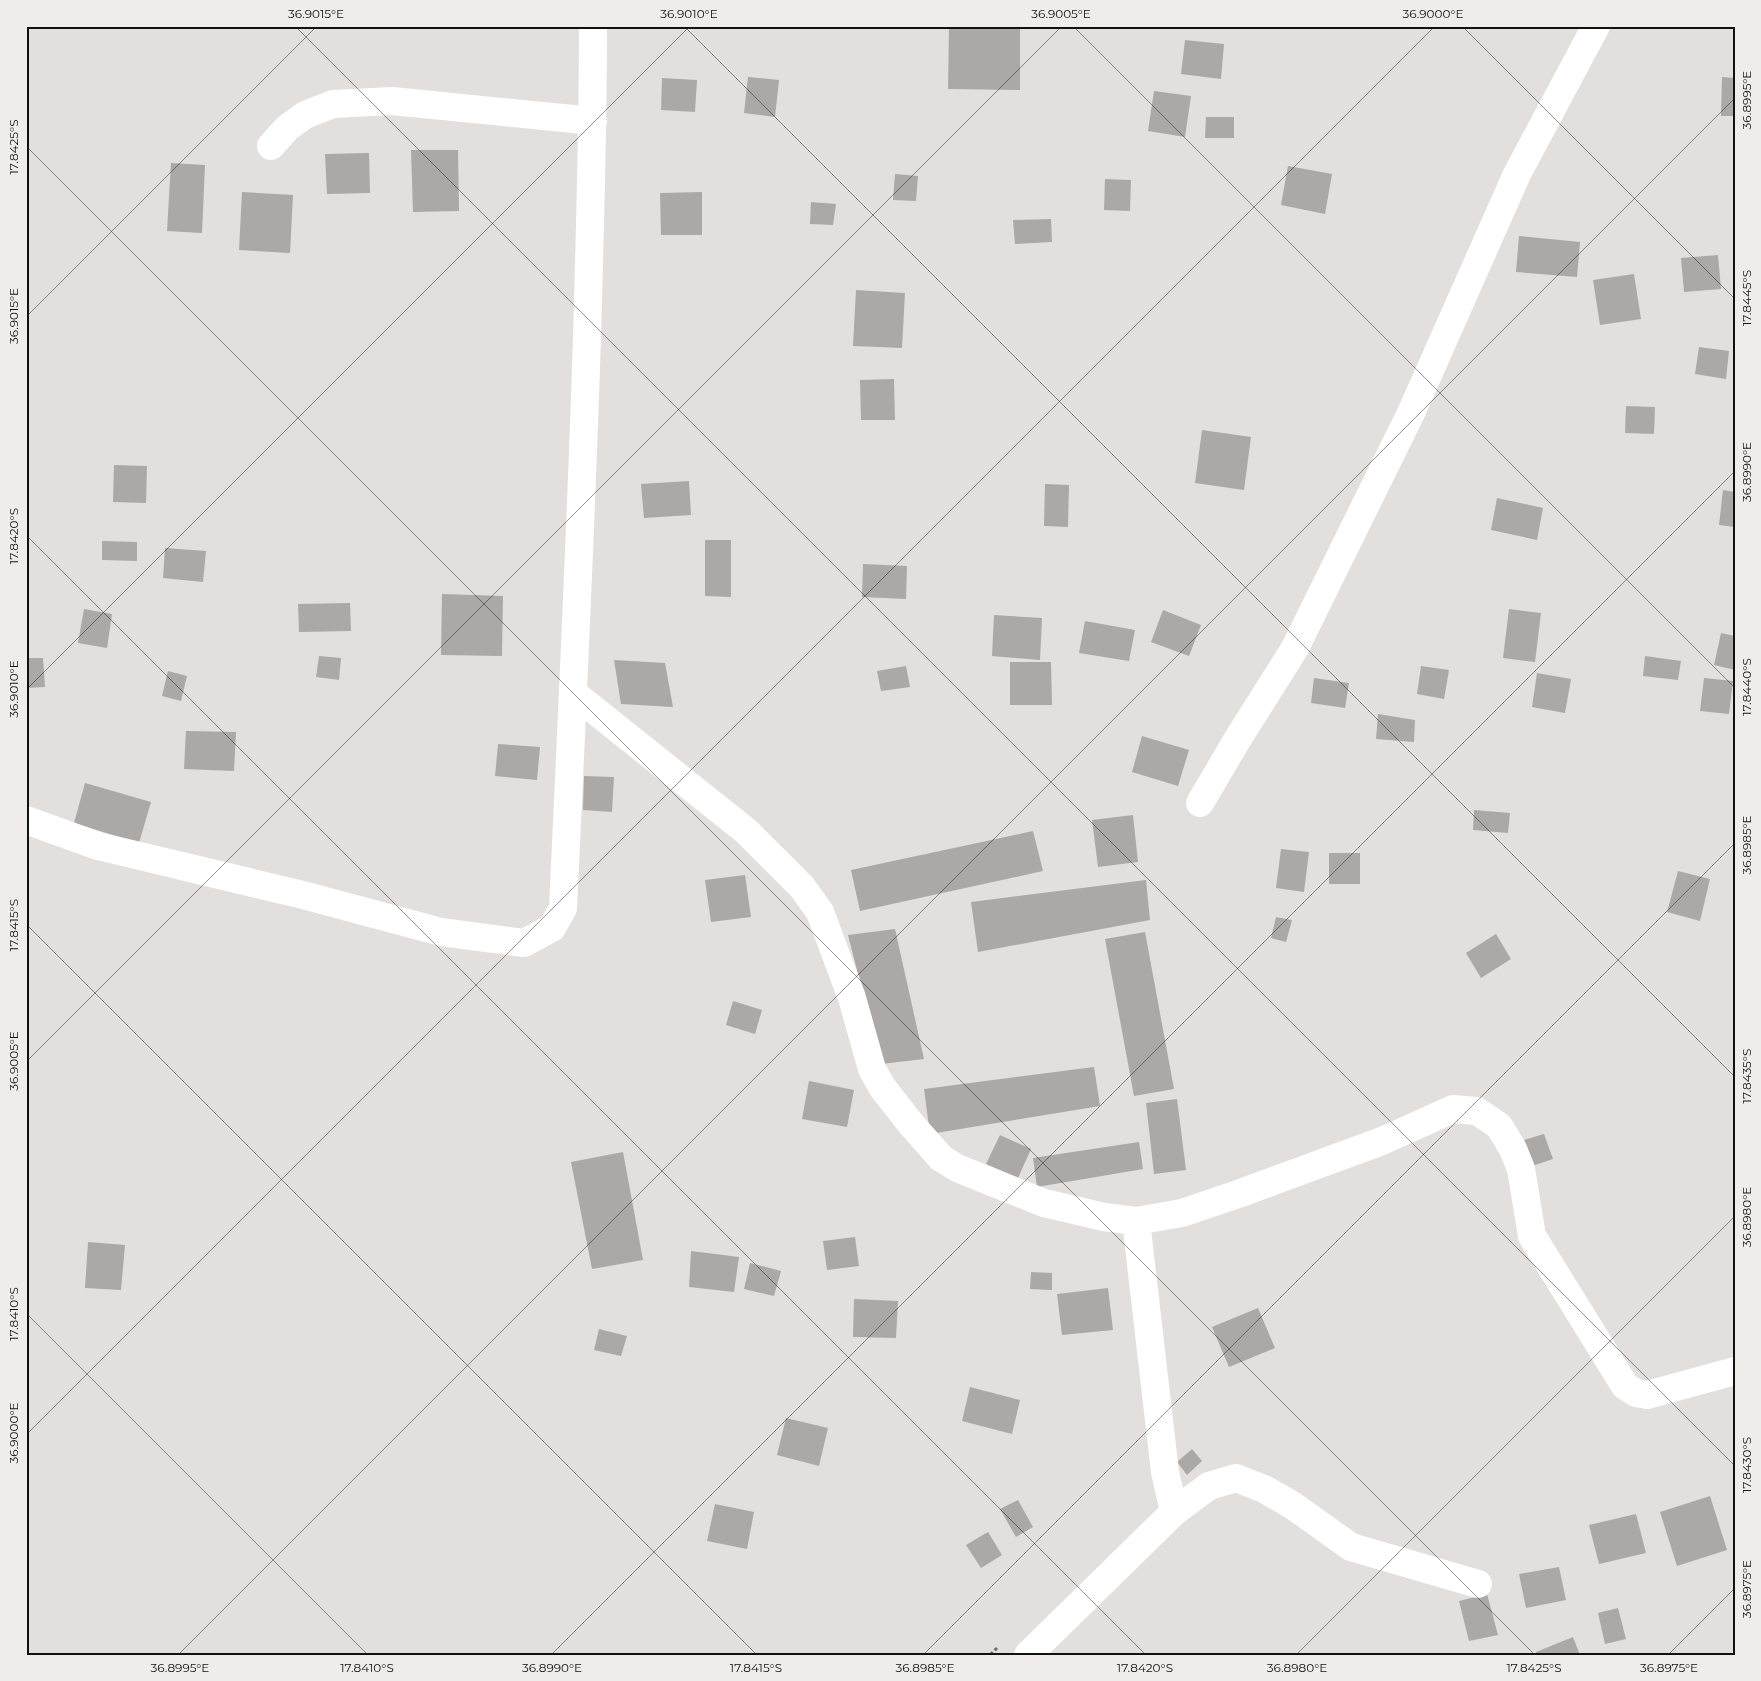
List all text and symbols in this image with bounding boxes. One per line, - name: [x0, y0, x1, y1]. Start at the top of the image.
- text: 36.9015°E: [288, 6, 344, 21]
- text: 36.9010°E: [660, 6, 718, 21]
- text: 36.9005°E: [1031, 6, 1091, 21]
- text: 36.9000°E: [1403, 6, 1463, 21]
- text: 36.8995°E: [1739, 71, 1754, 129]
- text: 17.8425°S: [6, 119, 21, 175]
- text: 17.8445°S: [1739, 270, 1754, 326]
- text: 36.9015°E: [6, 288, 21, 344]
- text: 36.8990°E: [1739, 442, 1754, 502]
- text: 17.8420°S: [6, 508, 21, 564]
- text: 17.8440°S: [1739, 658, 1754, 716]
- text: 36.9010°E: [6, 660, 21, 718]
- text: 36.8985°E: [1739, 815, 1754, 875]
- text: 17.8415°S: [6, 899, 21, 951]
- text: 36.9005°E: [6, 1031, 21, 1091]
- text: 17.8435°S: [1739, 1049, 1754, 1103]
- text: 36.8980°E: [1739, 1187, 1754, 1247]
- text: 17.8410°S: [6, 1287, 21, 1341]
- text: 36.9000°E: [6, 1403, 21, 1463]
- text: 17.8430°S: [1739, 1437, 1754, 1493]
- text: 36.8975°E: [1739, 1560, 1754, 1618]
- text: 36.8995°E: [151, 1660, 209, 1675]
- text: 17.8410°S: [340, 1660, 394, 1675]
- text: 36.8990°E: [522, 1660, 582, 1675]
- text: 17.8415°S: [730, 1660, 782, 1675]
- text: 36.8985°E: [895, 1660, 955, 1675]
- text: 17.8420°S: [1117, 1660, 1173, 1675]
- text: 36.8980°E: [1267, 1660, 1327, 1675]
- text: 17.8425°S: [1506, 1660, 1562, 1675]
- text: 36.8975°E: [1640, 1660, 1698, 1675]

